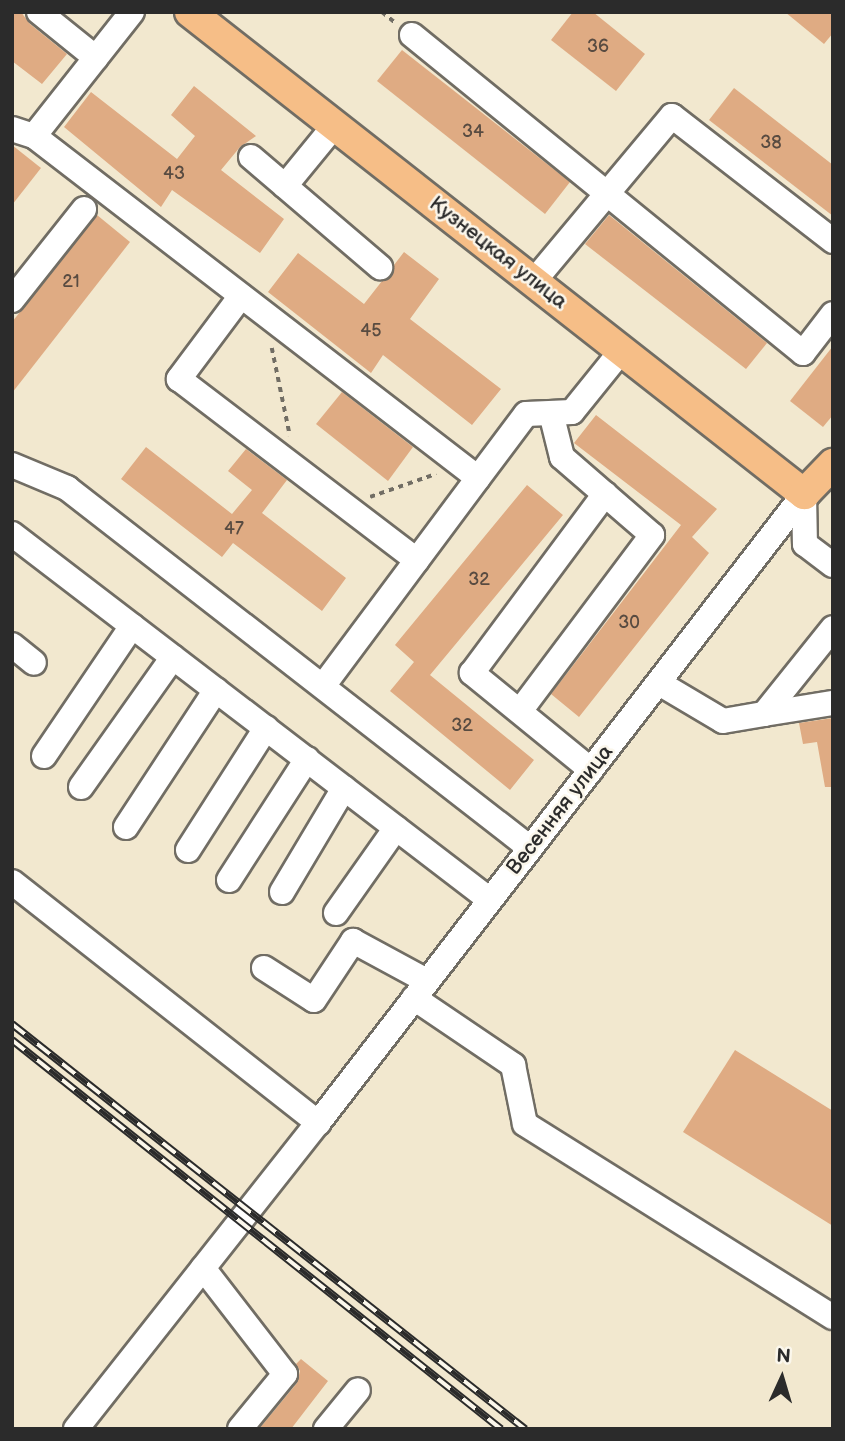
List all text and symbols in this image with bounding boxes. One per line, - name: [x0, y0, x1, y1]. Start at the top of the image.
- house number: 36: [587, 36, 609, 58]
- house number: 34: [462, 121, 484, 143]
- house number: 38: [760, 132, 782, 154]
- house number: 43: [163, 163, 185, 185]
- street label: Кузнецкая улица: [424, 191, 572, 315]
- house number: 21: [62, 271, 80, 293]
- house number: 45: [360, 320, 382, 342]
- house number: 47: [224, 518, 244, 540]
- house number: 32: [468, 569, 490, 591]
- house number: 30: [618, 612, 640, 634]
- house number: 32: [451, 715, 473, 737]
- street label: Весенняя улица: [501, 740, 619, 880]
- north arrow: [747, 1343, 817, 1413]
- text: N: [776, 1345, 791, 1369]

